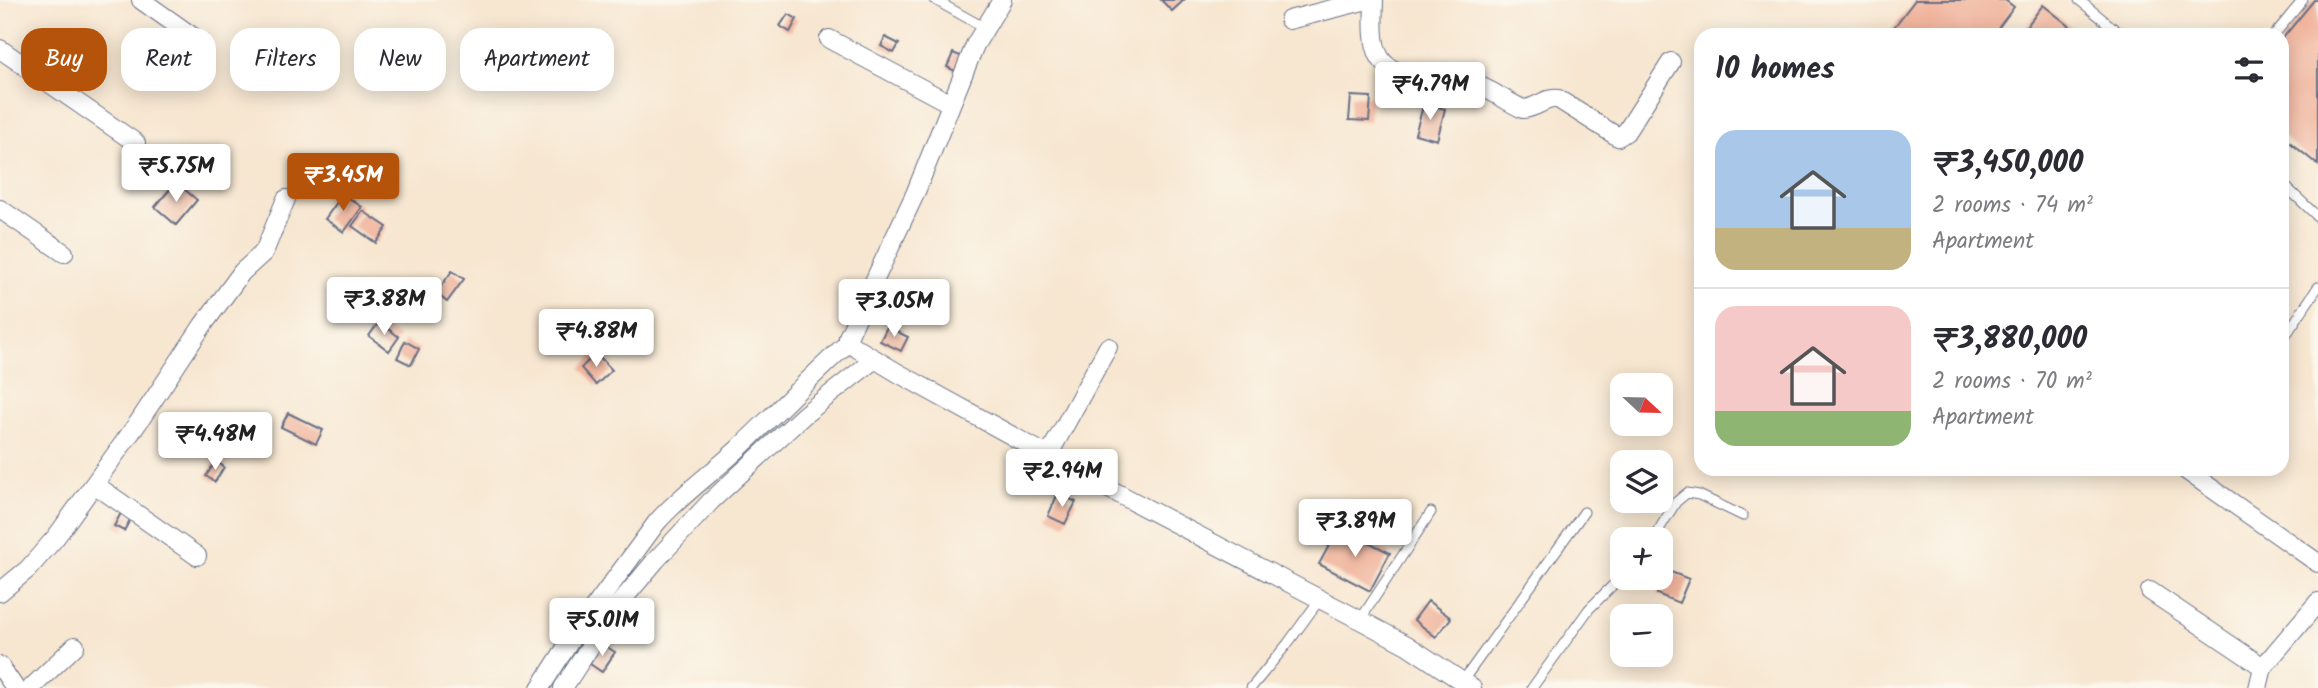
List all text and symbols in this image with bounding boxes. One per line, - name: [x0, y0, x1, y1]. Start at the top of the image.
- chip: Buy: [21, 28, 107, 91]
- chip: Rent: [121, 28, 216, 91]
- chip: Filters: [230, 28, 340, 91]
- chip: New: [354, 28, 446, 91]
- chip: Apartment: [460, 28, 614, 91]
- text: 10 homes: [1715, 46, 1835, 94]
- icon: filters: [2230, 51, 2268, 89]
- pin: ₹4.79M: [1373, 62, 1487, 122]
- text: ₹4.79M: [1391, 67, 1469, 103]
- text: ₹3,450,000: [1932, 140, 2083, 188]
- pin: ₹5.75M: [119, 144, 233, 204]
- text: ₹5.75M: [138, 149, 214, 185]
- pin: ₹3.45M: [286, 154, 400, 213]
- text: ₹3.45M: [303, 158, 383, 194]
- icon: home: [1771, 158, 1855, 242]
- text: 2 rooms · 74 m²: [1932, 188, 2093, 224]
- text: Apartment: [1932, 224, 2034, 260]
- pin: ₹3.88M: [327, 278, 441, 337]
- pin: ₹3.05M: [837, 280, 951, 339]
- text: ₹3.88M: [343, 282, 425, 318]
- text: ₹3.05M: [855, 284, 933, 320]
- pin: ₹4.88M: [539, 310, 653, 369]
- text: ₹4.88M: [555, 314, 637, 350]
- text: ₹3,880,000: [1932, 316, 2087, 364]
- icon: home: [1771, 334, 1855, 418]
- text: 2 rooms · 70 m²: [1932, 364, 2092, 400]
- north arrow: [1610, 373, 1673, 436]
- map controls: [1610, 373, 1673, 667]
- text: Apartment: [1932, 400, 2034, 436]
- pin: ₹4.48M: [158, 412, 272, 472]
- text: ₹4.48M: [174, 417, 256, 453]
- pin: ₹2.94M: [1005, 449, 1119, 509]
- button: layers: [1610, 450, 1673, 513]
- text: ₹2.94M: [1022, 454, 1102, 490]
- pin: ₹3.89M: [1298, 500, 1412, 559]
- text: ₹3.89M: [1315, 504, 1395, 540]
- button: +: [1610, 527, 1673, 590]
- pin: ₹5.01M: [545, 598, 659, 658]
- text: ₹5.01M: [565, 603, 639, 639]
- button: −: [1610, 604, 1673, 667]

